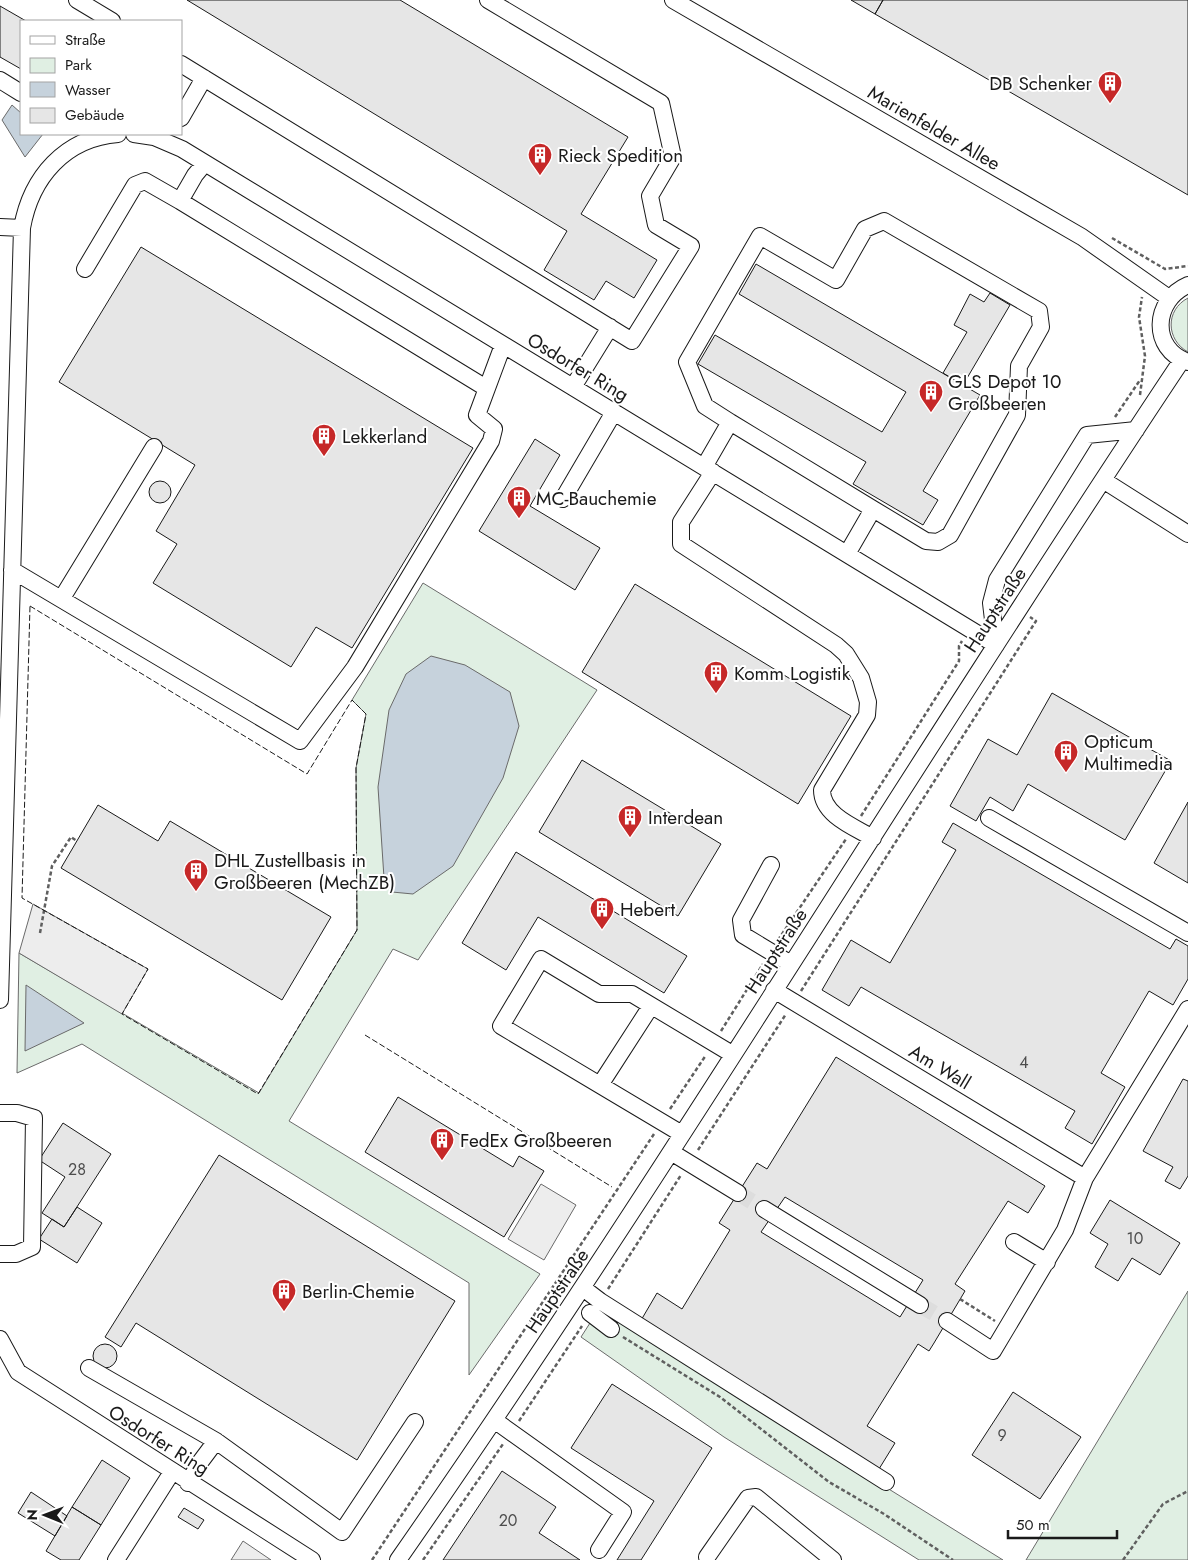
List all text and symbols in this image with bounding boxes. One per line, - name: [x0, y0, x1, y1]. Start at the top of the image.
- legend: [20, 20, 182, 135]
- text: Straße: [65, 29, 106, 51]
- text: Park: [65, 54, 92, 76]
- place label: DB Schenker: [989, 70, 1092, 97]
- building icon: DB Schenker: [1097, 70, 1123, 104]
- text: Wasser: [65, 79, 111, 101]
- street label: Marienfelder Allee: [863, 79, 1005, 177]
- text: Gebäude: [65, 104, 125, 126]
- building icon: Rieck Spedition: [527, 142, 553, 176]
- place label: Rieck Spedition: [558, 142, 683, 169]
- street label: Osdorfer Ring: [522, 326, 634, 408]
- place label: GLS Depot 10 Großbeeren: [948, 368, 1062, 417]
- building icon: GLS Depot 10 Großbeeren: [918, 379, 944, 413]
- building icon: Lekkerland: [311, 423, 337, 457]
- place label: Lekkerland: [342, 423, 427, 450]
- building icon: MC-Bauchemie: [506, 485, 532, 519]
- place label: MC-Bauchemie: [536, 485, 657, 512]
- street label: Hauptstraße: [957, 562, 1033, 658]
- building icon: Komm Logistik: [703, 660, 729, 694]
- place label: Komm Logistik: [734, 660, 851, 687]
- place label: Opticum Multimedia: [1084, 728, 1173, 777]
- building icon: Opticum Multimedia: [1053, 739, 1079, 773]
- building icon: Interdean: [617, 804, 643, 838]
- place label: Interdean: [648, 804, 723, 831]
- place label: DHL Zustellbasis in Großbeeren (MechZB): [214, 847, 395, 896]
- building icon: DHL Zustellbasis in Großbeeren (MechZB): [183, 858, 209, 892]
- building icon: Hebert: [589, 896, 615, 930]
- place label: Hebert: [620, 896, 676, 923]
- street label: Hauptstraße: [738, 903, 814, 999]
- street label: Am Wall: [904, 1038, 976, 1096]
- house number: 4: [1019, 1051, 1029, 1074]
- building icon: FedEx Großbeeren: [429, 1127, 455, 1161]
- place label: FedEx Großbeeren: [460, 1127, 612, 1154]
- house number: 28: [68, 1158, 86, 1181]
- house number: 10: [1127, 1227, 1143, 1250]
- street label: Hauptstraße: [519, 1243, 595, 1339]
- building icon: Berlin-Chemie: [271, 1278, 297, 1312]
- place label: Berlin-Chemie: [302, 1278, 415, 1305]
- street label: Osdorfer Ring: [103, 1398, 215, 1482]
- house number: 9: [997, 1424, 1007, 1447]
- north arrow: [20, 1490, 70, 1540]
- scale bar: [1008, 1508, 1117, 1540]
- text: N: [22, 1509, 42, 1521]
- house number: 20: [499, 1509, 517, 1532]
- text: 50 m: [1016, 1514, 1050, 1536]

